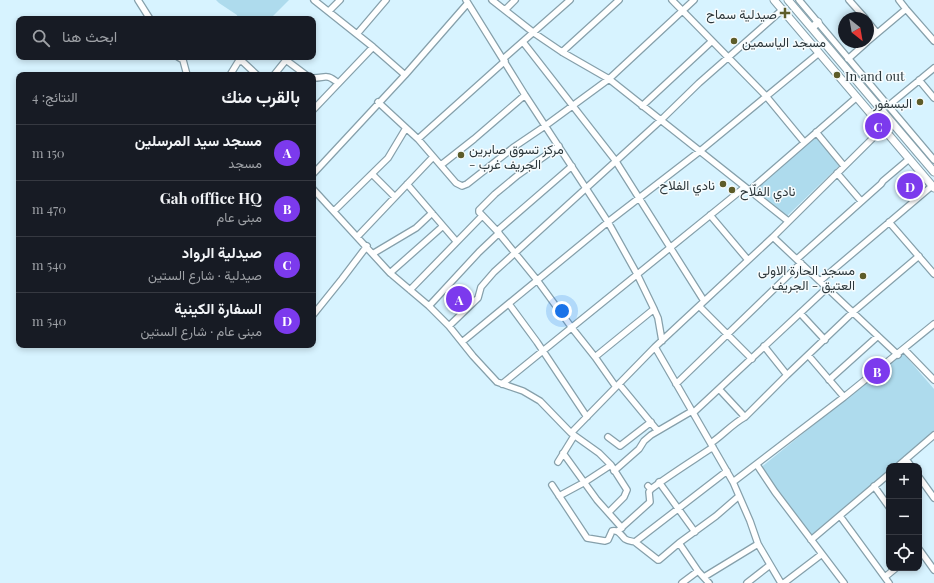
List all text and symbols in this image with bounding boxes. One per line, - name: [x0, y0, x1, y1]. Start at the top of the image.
- place label: صيدلية سماح: [706, 5, 777, 24]
- marker: صيدلية سماح: [780, 8, 790, 18]
- north arrow: [838, 12, 874, 48]
- search box: [16, 16, 316, 60]
- text: ابحث هنا: [62, 26, 117, 46]
- icon: search: [30, 27, 52, 49]
- place label: مسجد الياسمين: [742, 33, 826, 51]
- marker: مسجد الياسمين: [729, 36, 739, 46]
- place label: In and out: [845, 67, 905, 84]
- marker: In and out: [832, 70, 842, 80]
- text: بالقرب منك: [221, 85, 300, 107]
- text: النتائج: 4: [32, 88, 78, 105]
- place label: البسفور: [872, 94, 912, 112]
- marker: البسفور: [915, 97, 925, 107]
- pin: C: [865, 111, 891, 141]
- text: مسجد سيد المرسلين: [135, 130, 262, 150]
- place label: مركز تسوق صابرين - الجريف غرب: [469, 140, 564, 173]
- text: 150 m: [32, 144, 65, 161]
- text: A: [283, 144, 291, 161]
- marker: مركز تسوق صابرين - الجريف غرب: [456, 150, 466, 160]
- text: مسجد: [228, 154, 262, 171]
- pin: D: [897, 171, 923, 201]
- place label: نادي الفلاح: [660, 176, 715, 196]
- marker: نادي الفلاح: [718, 179, 728, 189]
- place label: نادي الفلّاح: [740, 182, 796, 202]
- marker: نادي الفلّاح: [727, 185, 737, 195]
- text: Gah offfice HQ: [160, 188, 262, 208]
- text: 470 m: [32, 200, 66, 217]
- text: B: [283, 200, 291, 217]
- text: مبنى عام: [217, 208, 262, 225]
- text: صيدلية الرواد: [182, 242, 262, 262]
- text: 540 m: [32, 256, 66, 273]
- text: C: [282, 256, 292, 273]
- place label: مسجد الحارة الاولى العتيق - الجريف: [758, 261, 855, 294]
- text: صيدلية · شارع الستين: [148, 266, 262, 283]
- marker: مسجد الحارة الاولى العتيق - الجريف: [858, 271, 868, 281]
- pin: A: [446, 284, 472, 314]
- text: السفارة الكينية: [174, 298, 262, 318]
- your location: [552, 301, 572, 321]
- text: 540 m: [32, 312, 66, 329]
- text: D: [282, 312, 292, 329]
- text: مبنى عام · شارع الستين: [140, 322, 262, 339]
- pin: B: [864, 356, 890, 386]
- map controls: [886, 463, 922, 571]
- button: +: [886, 463, 922, 499]
- button: −: [886, 499, 922, 535]
- button: locate: [886, 535, 922, 571]

